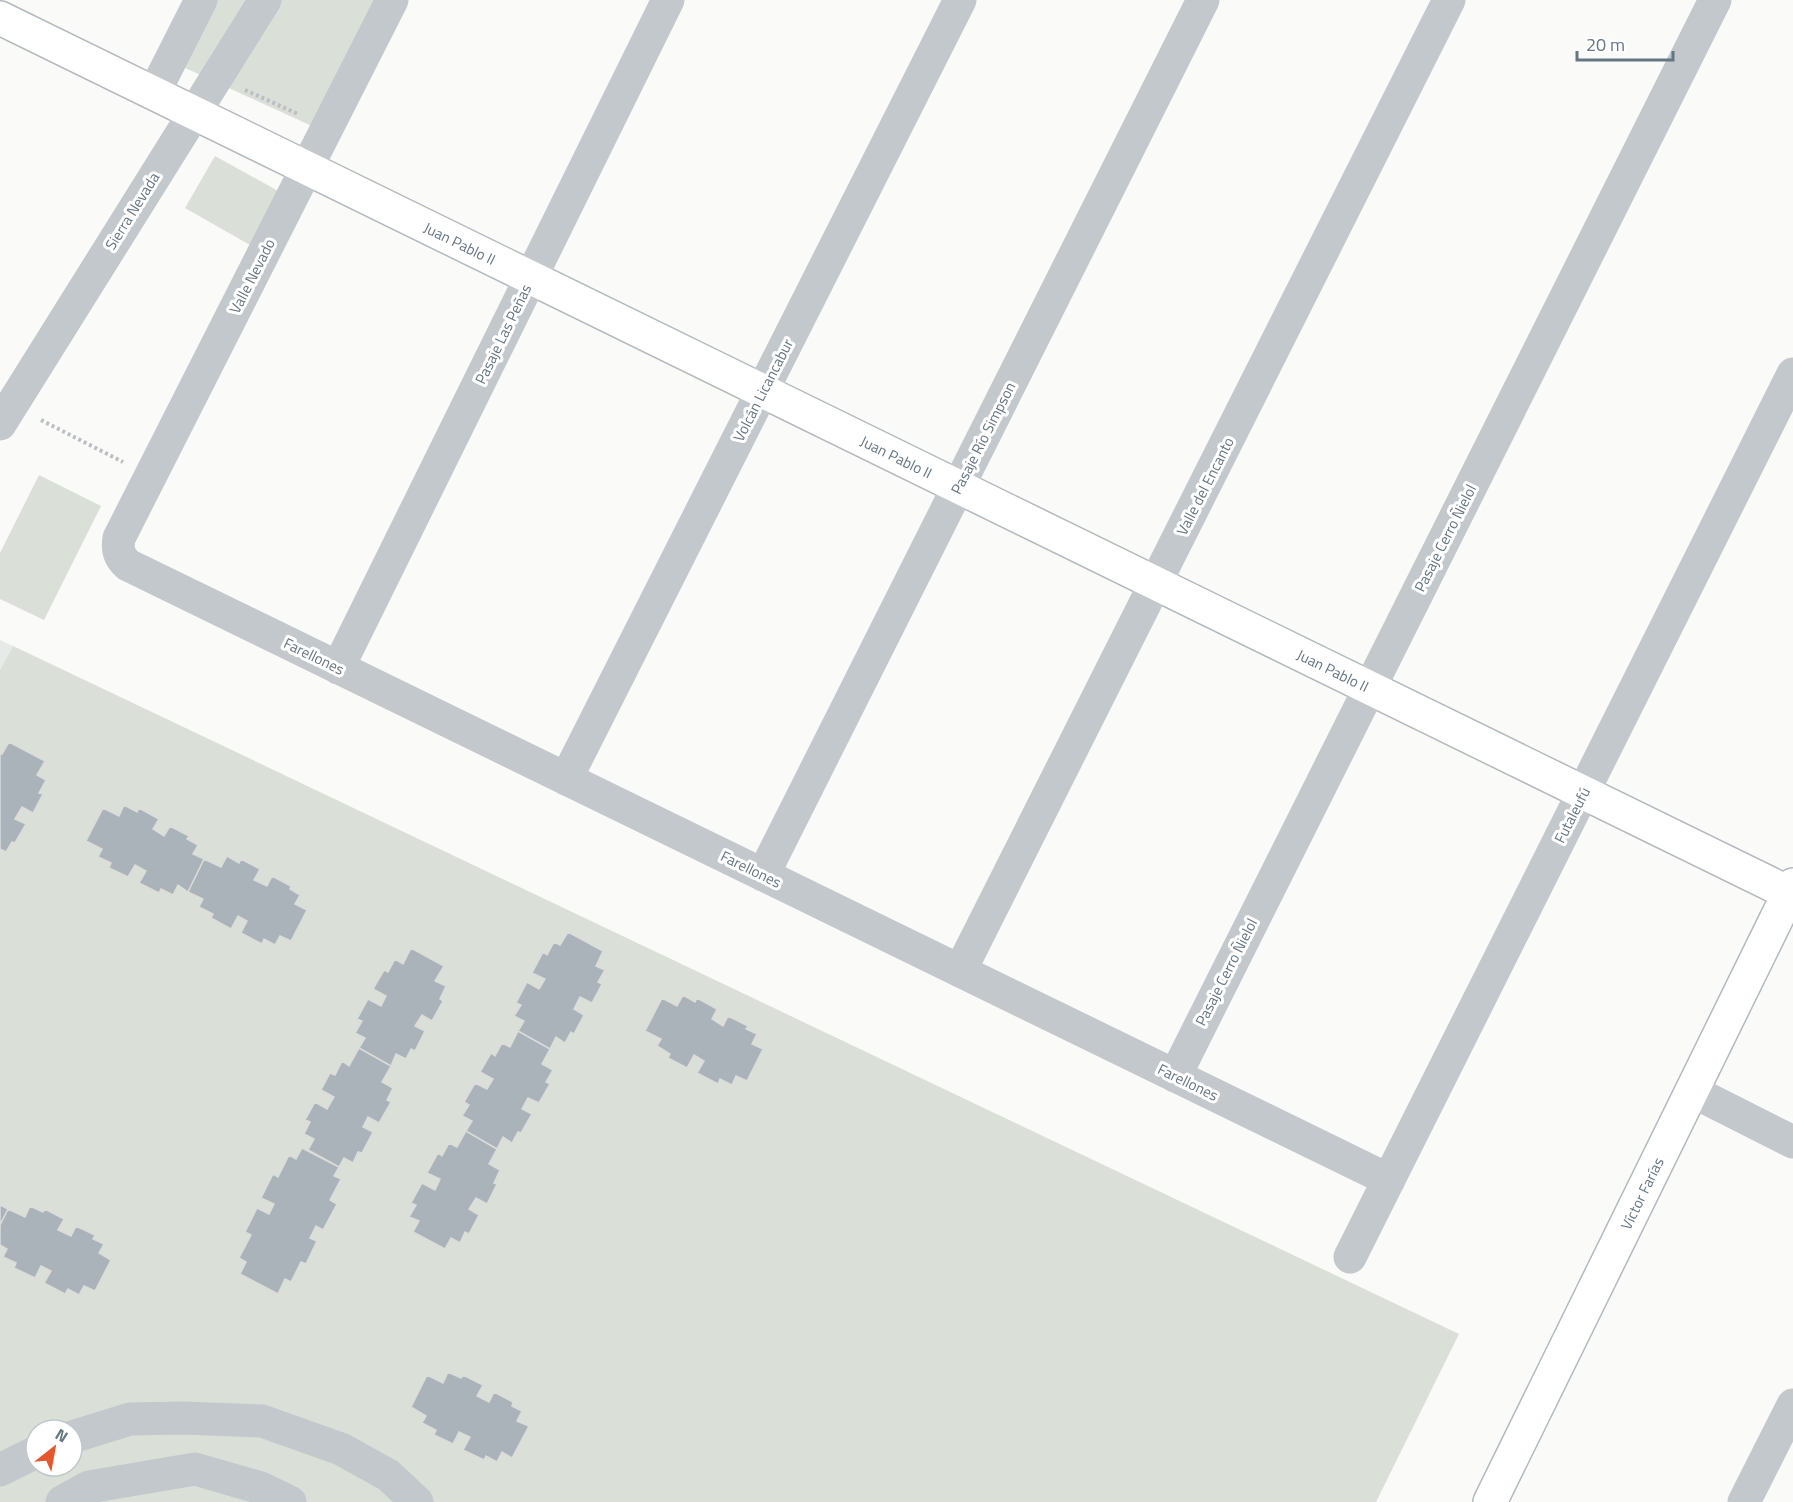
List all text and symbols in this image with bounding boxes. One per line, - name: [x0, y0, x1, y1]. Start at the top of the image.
- scale bar: [1577, 24, 1673, 62]
- text: 20 m: [1586, 31, 1625, 58]
- street label: Sierra Nevada: [99, 167, 165, 254]
- street label: Juan Pablo II: [420, 216, 500, 270]
- street label: Valle Nevado: [223, 234, 281, 318]
- street label: Pasaje Las Peñas: [469, 280, 537, 388]
- street label: Volcán Licancabur: [727, 335, 799, 445]
- street label: Pasaje Río Simpson: [945, 378, 1021, 498]
- street label: Juan Pablo II: [857, 429, 936, 484]
- street label: Valle del Encanto: [1170, 433, 1240, 539]
- street label: Pasaje Cerro Ñielol: [1408, 480, 1482, 596]
- street label: Farellones: [280, 631, 348, 681]
- street label: Juan Pablo II: [1293, 643, 1373, 697]
- street label: Futaleufú: [1548, 783, 1596, 847]
- street label: Farellones: [717, 844, 785, 894]
- street label: Pasaje Cerro Ñielol: [1189, 914, 1263, 1030]
- street label: Farellones: [1154, 1057, 1222, 1107]
- street label: Víctor Farías: [1614, 1153, 1669, 1233]
- north arrow: [24, 1418, 84, 1478]
- text: N: [51, 1422, 73, 1448]

